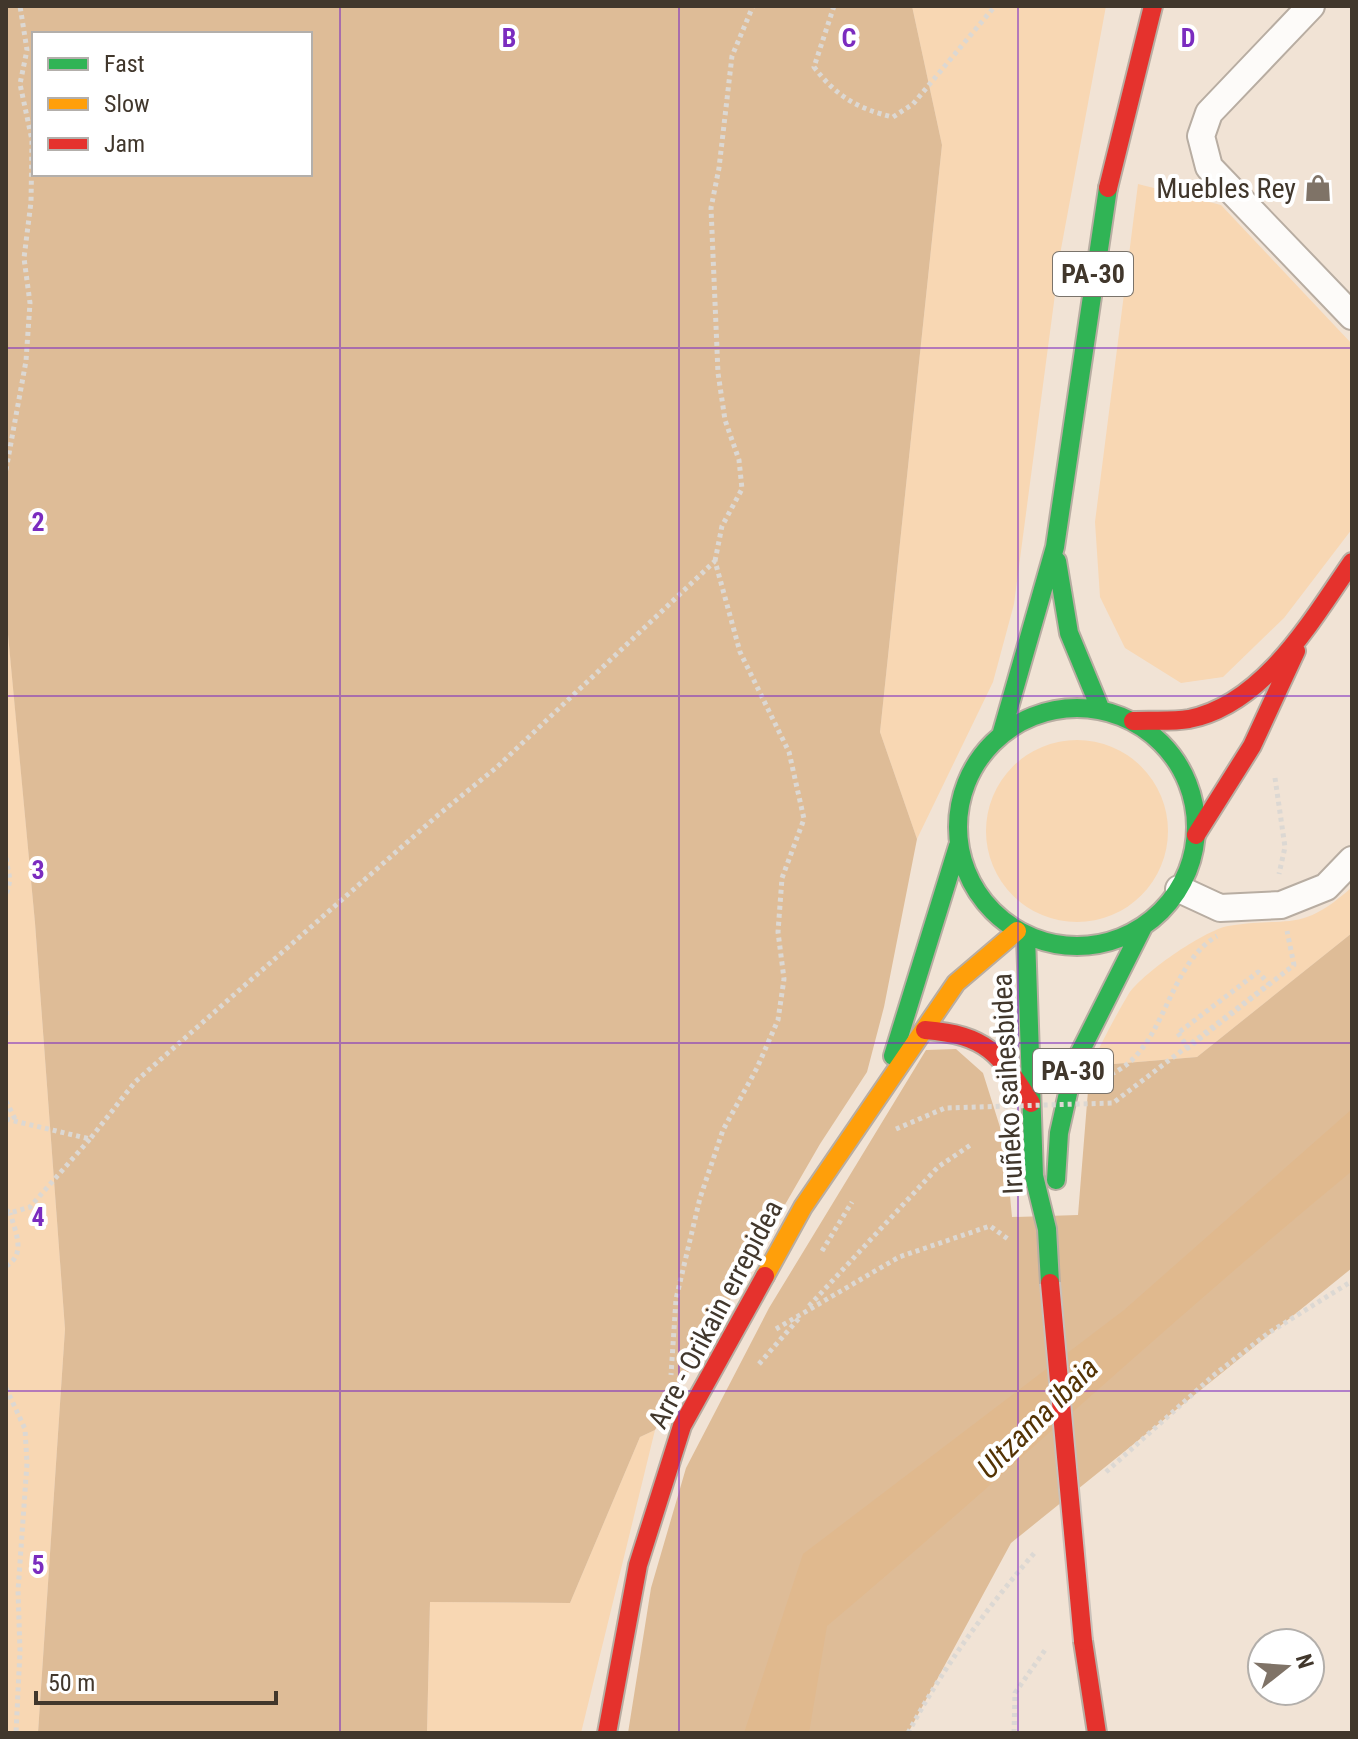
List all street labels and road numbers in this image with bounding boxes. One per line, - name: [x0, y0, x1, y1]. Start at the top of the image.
- road number: PA-30: [1053, 252, 1133, 296]
- street label: Iruñeko saihesbidea: [985, 972, 1030, 1195]
- road number: PA-30: [1033, 1049, 1113, 1093]
- street label: Arre - Orikain errepidea: [641, 1194, 790, 1434]

